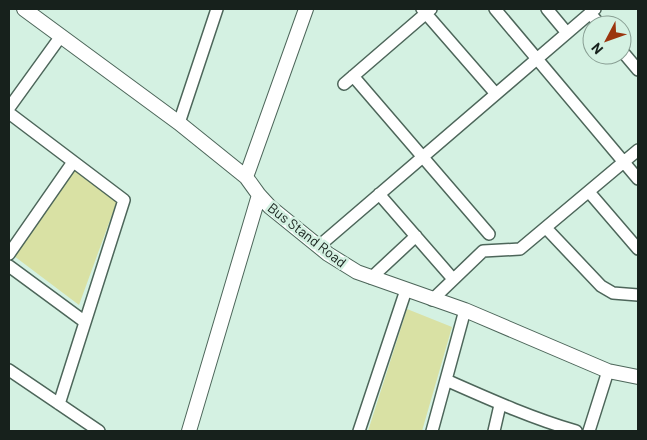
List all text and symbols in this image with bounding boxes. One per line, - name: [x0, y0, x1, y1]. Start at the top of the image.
- north arrow: [582, 15, 632, 65]
- text: N: [587, 40, 606, 58]
- street label: Bus Stand Road: [265, 199, 350, 271]

